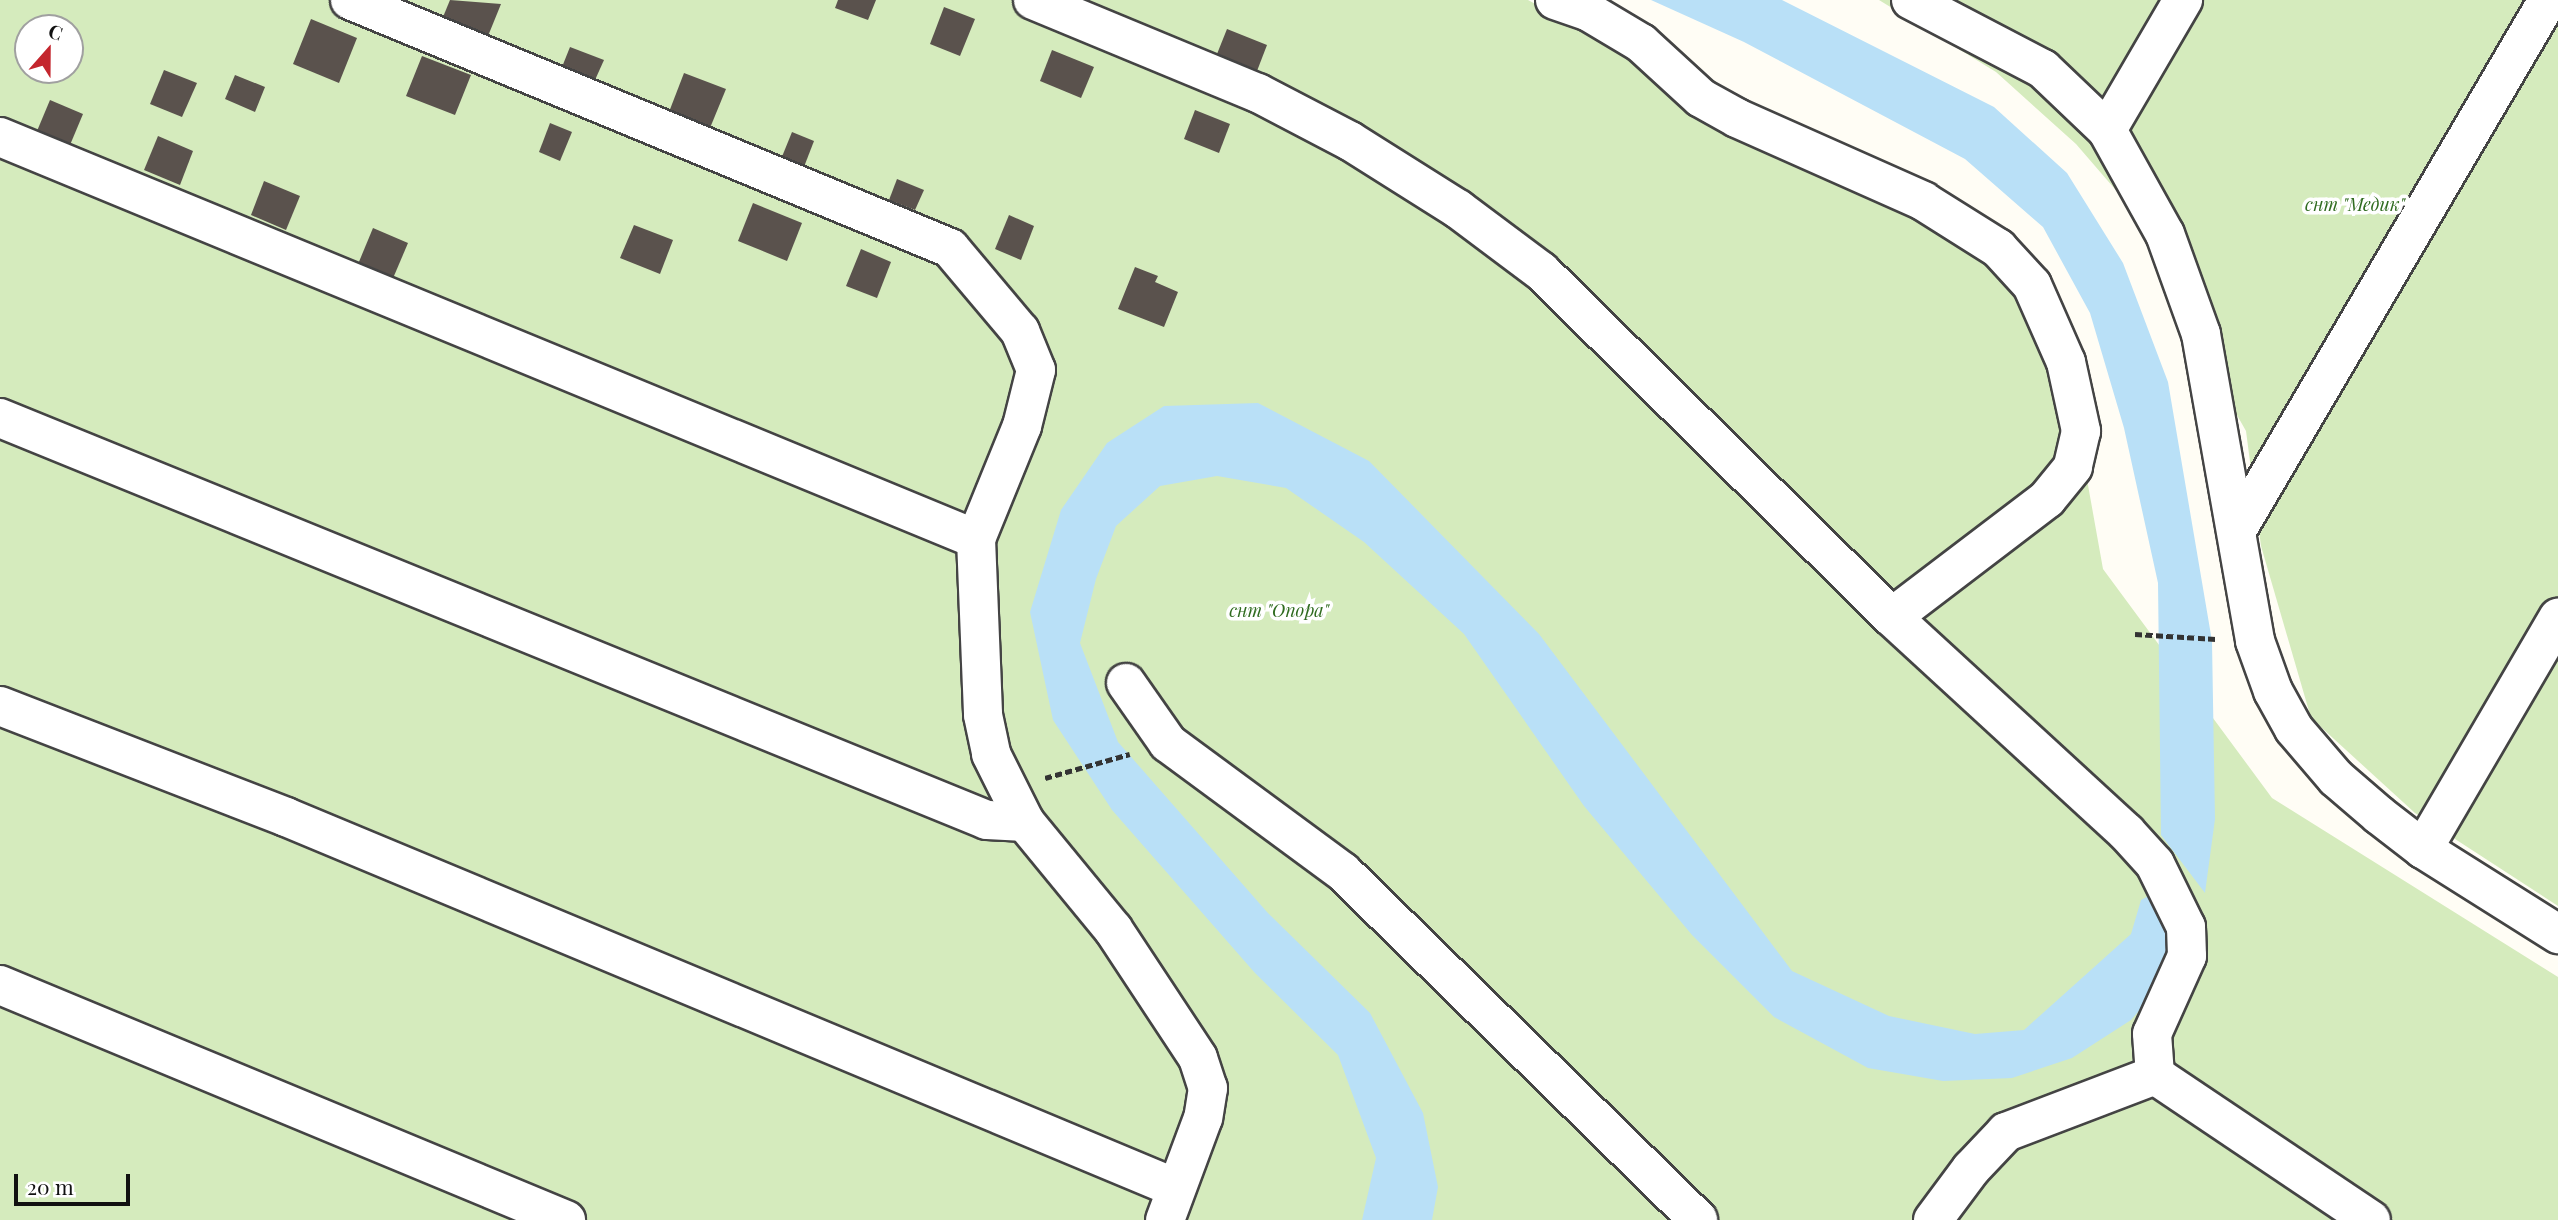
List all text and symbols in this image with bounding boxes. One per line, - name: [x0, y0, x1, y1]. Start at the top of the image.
- north arrow: [14, 14, 84, 84]
- text: С: [45, 17, 67, 46]
- park label: снт "Медик": [2305, 193, 2405, 215]
- park label: снт "Опора": [1229, 599, 1329, 621]
- scale bar: [18, 1160, 133, 1204]
- text: 20 m: [27, 1172, 74, 1200]

